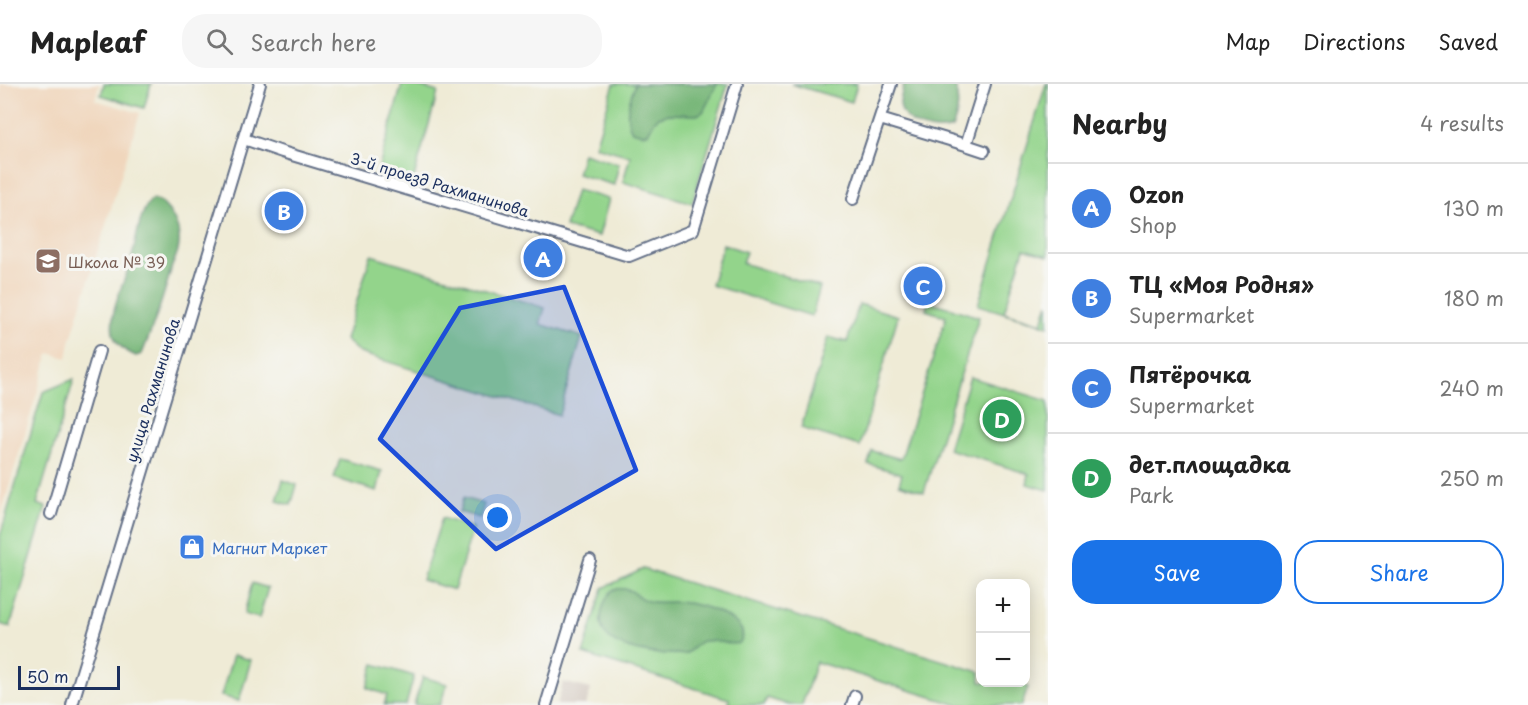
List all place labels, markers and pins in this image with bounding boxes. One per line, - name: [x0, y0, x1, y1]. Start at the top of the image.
- pin: B: [264, 188, 304, 234]
- pin: A: [524, 236, 562, 280]
- school or university icon: Школа № 39: [33, 246, 63, 276]
- place label: Школа № 39: [68, 250, 165, 273]
- pin: C: [904, 264, 942, 308]
- pin: D: [982, 396, 1022, 442]
- shop icon: Магнит Маркет: [177, 532, 207, 562]
- place label: Магнит Маркет: [212, 536, 328, 559]

